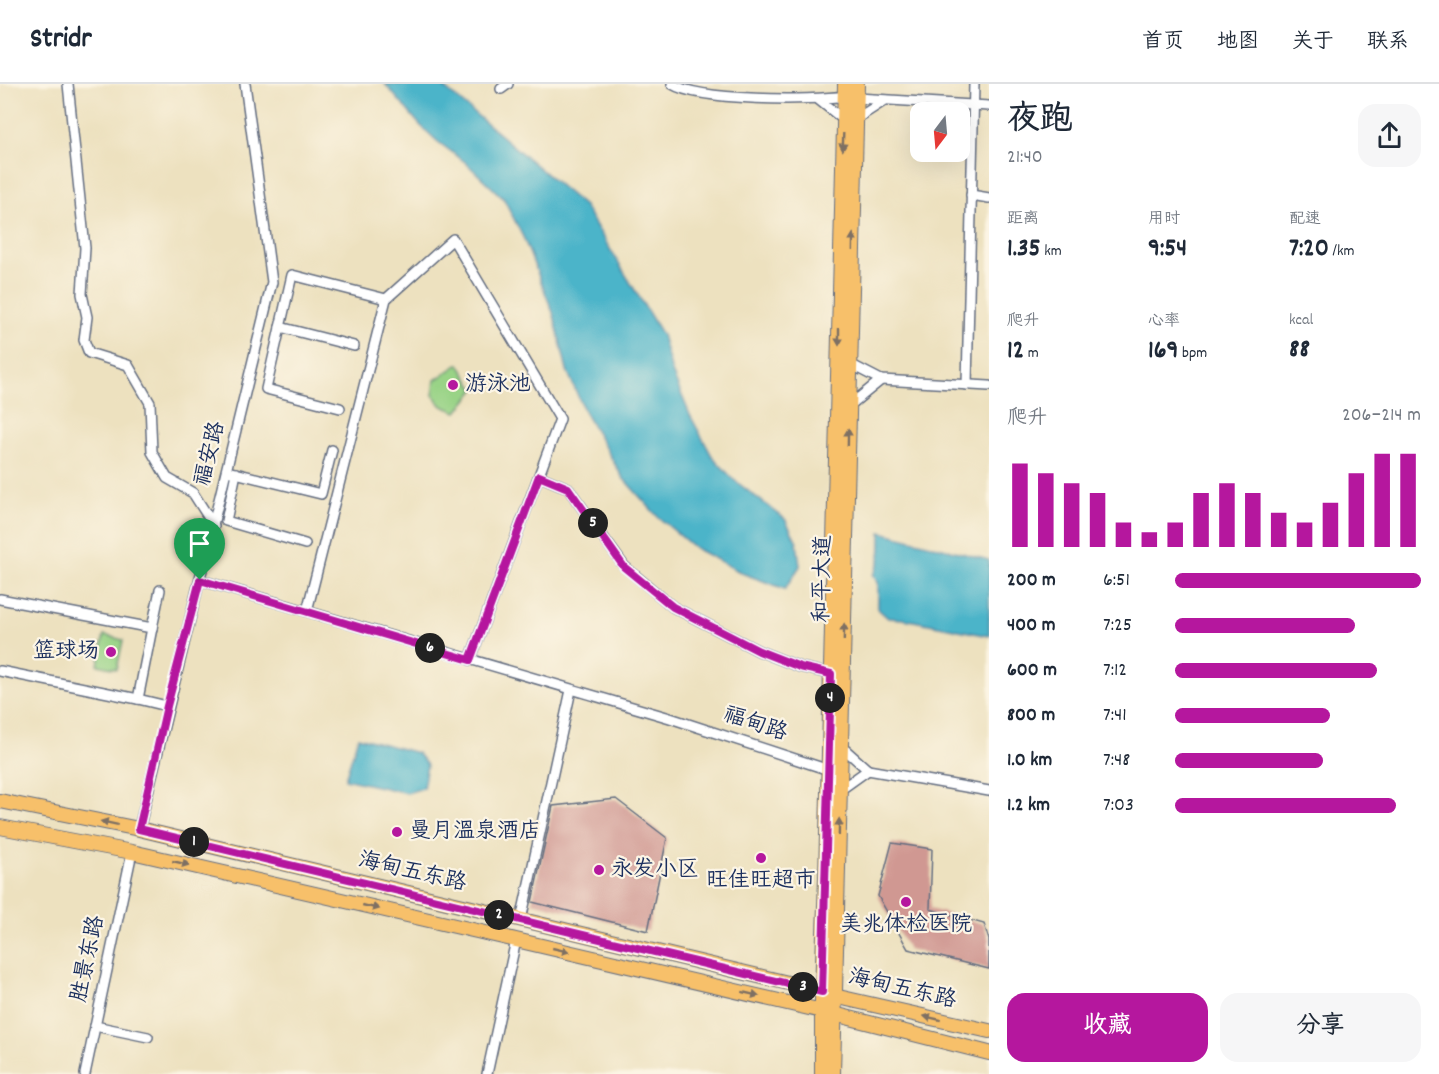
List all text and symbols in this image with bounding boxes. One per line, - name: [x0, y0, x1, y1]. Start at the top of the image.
- text: Stridr: [30, 21, 92, 61]
- text: 首页: [1142, 28, 1184, 58]
- text: 地图: [1217, 28, 1259, 58]
- text: 关于: [1292, 28, 1334, 58]
- text: 联系: [1367, 28, 1409, 58]
- text: 夜跑: [1007, 98, 1073, 145]
- north arrow: [910, 102, 970, 162]
- map controls: [910, 102, 970, 162]
- button: share: [1358, 104, 1421, 167]
- one-way arrow: [839, 133, 848, 152]
- text: 21:40: [1007, 144, 1043, 172]
- text: 距离: [1007, 208, 1039, 231]
- text: 用时: [1148, 208, 1180, 231]
- text: 配速: [1289, 208, 1321, 231]
- text: 1.35: [1007, 231, 1041, 268]
- text: 9:54: [1148, 231, 1187, 268]
- text: 7:20: [1289, 231, 1329, 268]
- one-way arrow: [848, 232, 858, 251]
- text: km: [1041, 240, 1062, 263]
- text: /km: [1329, 240, 1355, 263]
- text: kcal: [1289, 309, 1313, 332]
- text: 爬升: [1007, 310, 1039, 333]
- text: 心率: [1148, 310, 1180, 333]
- one-way arrow: [834, 328, 844, 347]
- text: 88: [1289, 332, 1310, 369]
- text: 12: [1007, 333, 1024, 370]
- text: 169: [1148, 333, 1178, 370]
- text: m: [1024, 342, 1039, 365]
- text: bpm: [1178, 342, 1207, 365]
- place label: 游泳池: [465, 370, 531, 401]
- marker: 游泳池: [446, 378, 460, 392]
- text: 206–214 m: [1342, 402, 1421, 430]
- text: 爬升: [1007, 405, 1047, 433]
- street label: 福安路: [188, 418, 234, 490]
- one-way arrow: [844, 427, 853, 446]
- pin: 5: [578, 508, 608, 538]
- text: 5: [589, 511, 597, 534]
- pin: [174, 518, 225, 580]
- icon: arrive: [183, 527, 216, 560]
- street label: 和平大道: [808, 535, 840, 623]
- text: 200 m: [1007, 567, 1056, 595]
- text: 6:51: [1103, 567, 1130, 595]
- text: 400 m: [1007, 612, 1055, 640]
- text: 7:25: [1103, 612, 1132, 640]
- one-way arrow: [839, 622, 849, 641]
- pin: 6: [415, 633, 445, 663]
- text: 6: [426, 636, 434, 659]
- place label: 篮球场: [33, 637, 99, 668]
- marker: 篮球场: [104, 645, 118, 659]
- text: 600 m: [1007, 657, 1057, 685]
- text: 7:12: [1103, 657, 1127, 685]
- pin: 4: [815, 683, 845, 713]
- text: 4: [827, 686, 833, 709]
- street label: 福甸路: [719, 700, 791, 750]
- text: 800 m: [1007, 702, 1055, 730]
- text: 7:41: [1103, 702, 1127, 730]
- text: 1.0 km: [1007, 747, 1052, 775]
- text: 7:48: [1103, 747, 1130, 775]
- text: 1.2 km: [1007, 792, 1050, 820]
- text: 7:03: [1103, 792, 1134, 820]
- one-way arrow: [100, 817, 118, 827]
- place label: 曼月温泉酒店: [409, 817, 541, 848]
- one-way arrow: [835, 817, 844, 836]
- marker: 曼月温泉酒店: [390, 825, 404, 839]
- pin: 1: [179, 827, 209, 857]
- text: 1: [192, 830, 196, 853]
- street label: 海甸五东路: [355, 846, 469, 900]
- marker: 旺佳旺超市: [754, 851, 768, 865]
- place label: 永发小区: [611, 855, 699, 886]
- one-way arrow: [172, 859, 190, 869]
- marker: 永发小区: [592, 863, 606, 877]
- place label: 旺佳旺超市: [706, 866, 816, 897]
- marker: 美兆体检医院: [899, 895, 913, 909]
- pin: 2: [484, 900, 514, 930]
- one-way arrow: [362, 902, 380, 912]
- text: 2: [496, 903, 503, 926]
- place label: 美兆体检医院: [840, 910, 972, 941]
- street label: 胜景东路: [65, 913, 113, 1005]
- one-way arrow: [552, 946, 570, 956]
- street label: 海甸五东路: [845, 963, 959, 1017]
- pin: 3: [788, 972, 818, 1002]
- text: 3: [799, 975, 807, 998]
- one-way arrow: [742, 990, 760, 1000]
- button: 收藏: [1007, 993, 1208, 1062]
- button: 分享: [1220, 993, 1421, 1062]
- one-way arrow: [923, 1013, 941, 1023]

